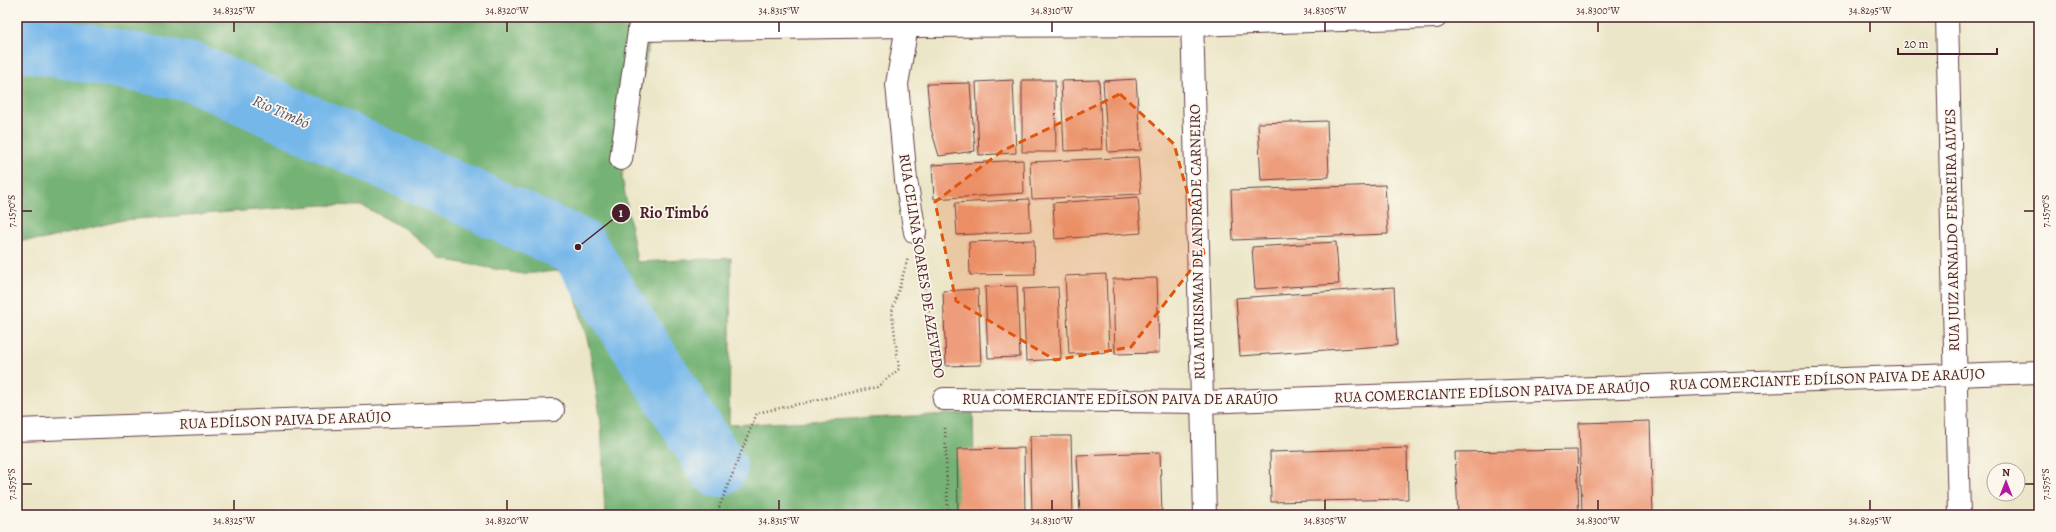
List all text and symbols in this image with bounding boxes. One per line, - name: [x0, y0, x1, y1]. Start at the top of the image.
- text: 34.8325°W: [213, 4, 256, 17]
- text: 34.8320°W: [485, 4, 529, 17]
- text: 34.8315°W: [759, 4, 800, 17]
- text: 34.8310°W: [1031, 4, 1074, 17]
- text: 34.8305°W: [1304, 4, 1347, 17]
- text: 34.8300°W: [1576, 4, 1621, 17]
- text: 34.8295°W: [1849, 4, 1892, 17]
- scale bar: [1898, 30, 1997, 56]
- text: 20 m: [1904, 36, 1928, 52]
- water label: Rio Timbó: [249, 90, 313, 134]
- street label: RUA MURISMAN DE ANDRADE CARNEIRO: [1185, 104, 1209, 380]
- street label: RUA JUIZ ARNALDO FERREIRA ALVES: [1940, 108, 1964, 352]
- street label: RUA CELINA SOARES DE AZEVEDO: [894, 152, 950, 380]
- text: 7.1570°S: [5, 195, 18, 227]
- text: 7.1570°S: [2039, 195, 2052, 227]
- callout: Rio Timbó: [611, 199, 717, 227]
- text: Rio Timbó: [639, 202, 709, 224]
- text: 1: [619, 205, 624, 221]
- street label: RUA COMERCIANTE EDÍLSON PAIVA DE ARAÚJO: [1669, 363, 1985, 395]
- street label: RUA COMERCIANTE EDÍLSON PAIVA DE ARAÚJO: [1334, 376, 1650, 408]
- street label: RUA COMERCIANTE EDÍLSON PAIVA DE ARAÚJO: [962, 389, 1278, 409]
- street label: RUA EDÍLSON PAIVA DE ARAÚJO: [179, 406, 391, 434]
- north arrow: [1986, 462, 2026, 502]
- text: N: [2002, 465, 2010, 480]
- text: 7.1575°S: [5, 468, 18, 500]
- text: 7.1575°S: [2039, 468, 2052, 500]
- text: 34.8325°W: [213, 514, 256, 527]
- text: 34.8320°W: [485, 514, 529, 527]
- text: 34.8315°W: [759, 514, 800, 527]
- text: 34.8310°W: [1031, 514, 1074, 527]
- text: 34.8305°W: [1304, 514, 1347, 527]
- text: 34.8300°W: [1576, 514, 1621, 527]
- text: 34.8295°W: [1849, 514, 1892, 527]

